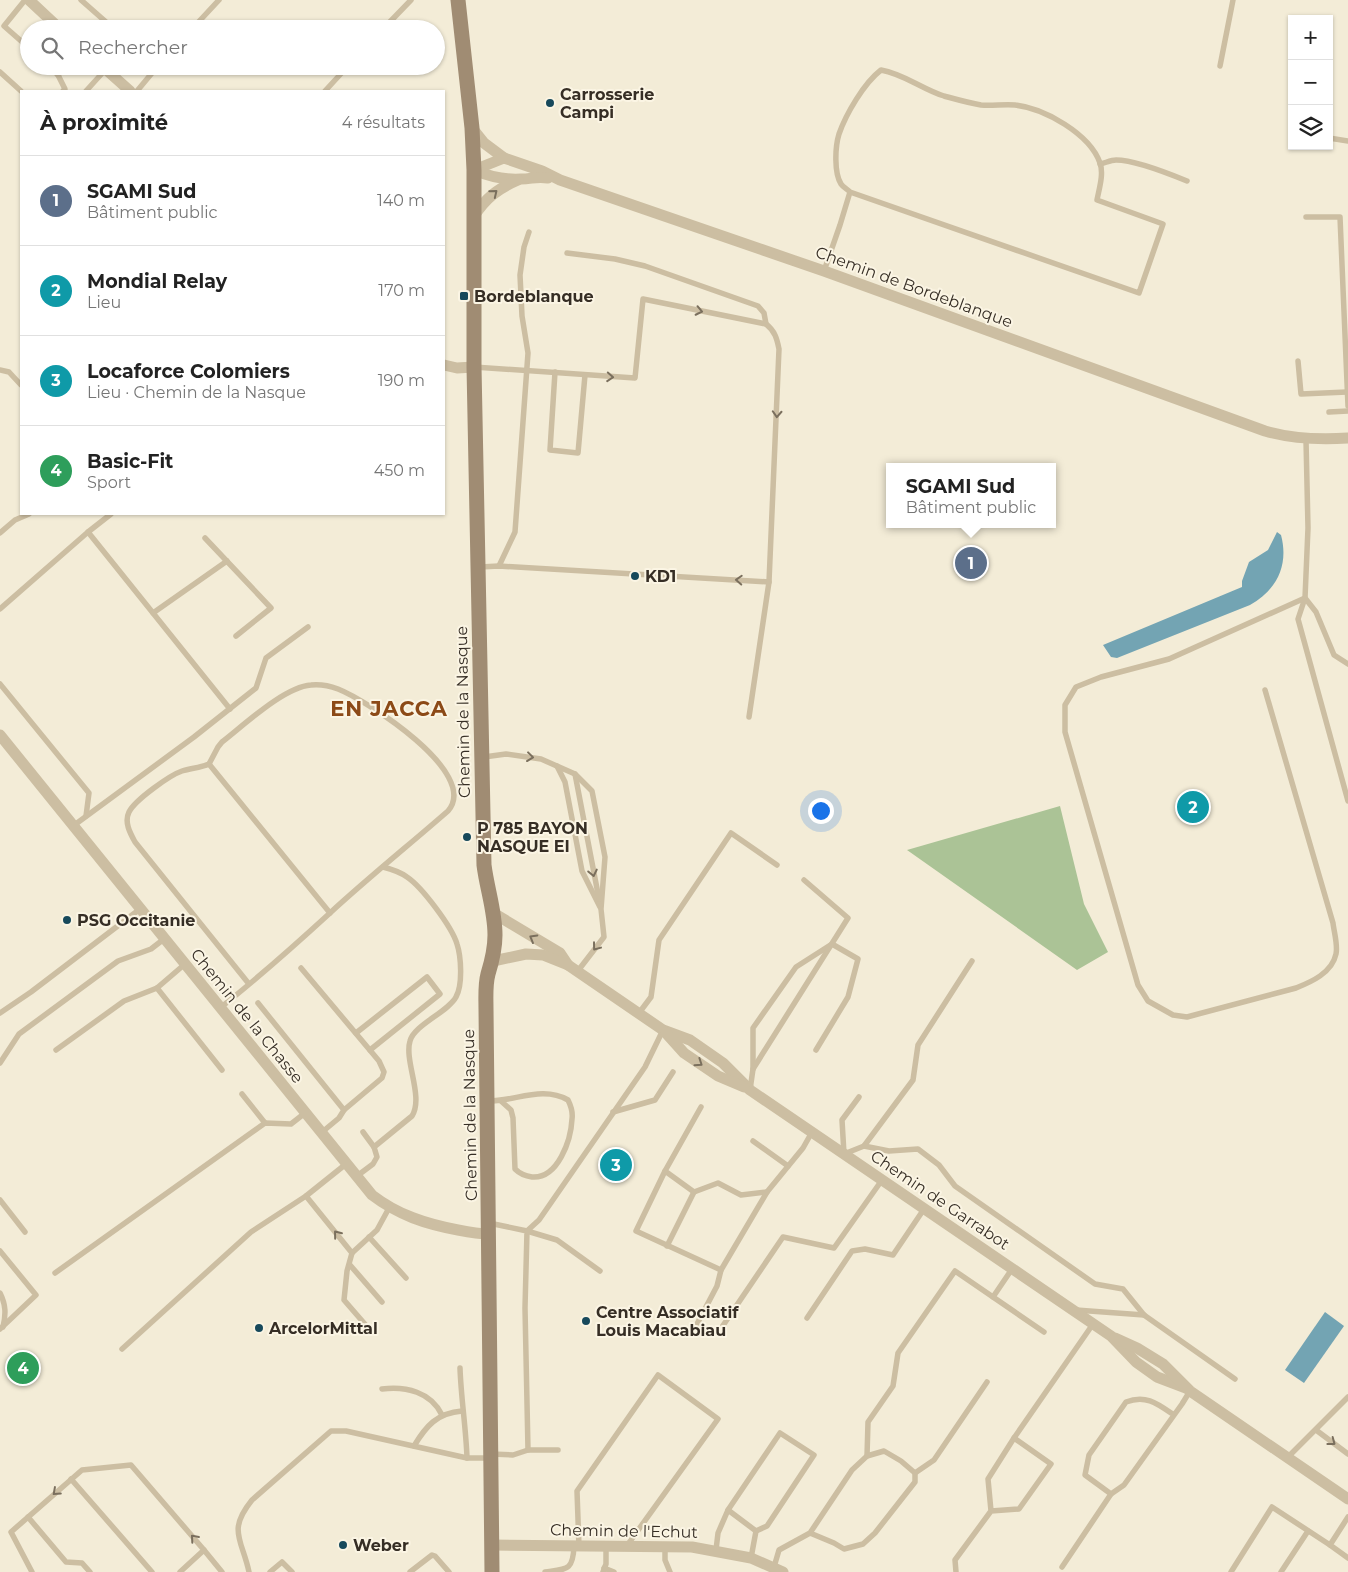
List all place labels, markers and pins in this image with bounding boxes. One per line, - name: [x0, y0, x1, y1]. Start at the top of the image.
- place label: Carrosserie Campi: [560, 85, 654, 122]
- marker: Carrosserie Campi: [544, 97, 556, 109]
- place label: Bordeblanque: [474, 287, 594, 306]
- marker: Bordeblanque: [458, 290, 470, 302]
- pin: 1: [955, 544, 987, 582]
- place label: KD1: [645, 567, 676, 586]
- marker: KD1: [629, 570, 641, 582]
- pin: 2: [1177, 788, 1209, 826]
- place label: P 785 BAYON NASQUE EI: [477, 819, 588, 856]
- marker: P 785 BAYON NASQUE EI: [461, 831, 473, 843]
- place label: PSG Occitanie: [77, 911, 195, 930]
- marker: PSG Occitanie: [61, 914, 73, 926]
- pin: 3: [600, 1146, 632, 1184]
- place label: Centre Associatif Louis Macabiau: [596, 1303, 739, 1340]
- marker: Centre Associatif Louis Macabiau: [580, 1315, 592, 1327]
- place label: ArcelorMittal: [268, 1319, 378, 1338]
- marker: ArcelorMittal: [253, 1322, 265, 1334]
- pin: 4: [7, 1349, 39, 1387]
- place label: Weber: [353, 1536, 409, 1555]
- marker: Weber: [337, 1539, 349, 1551]

